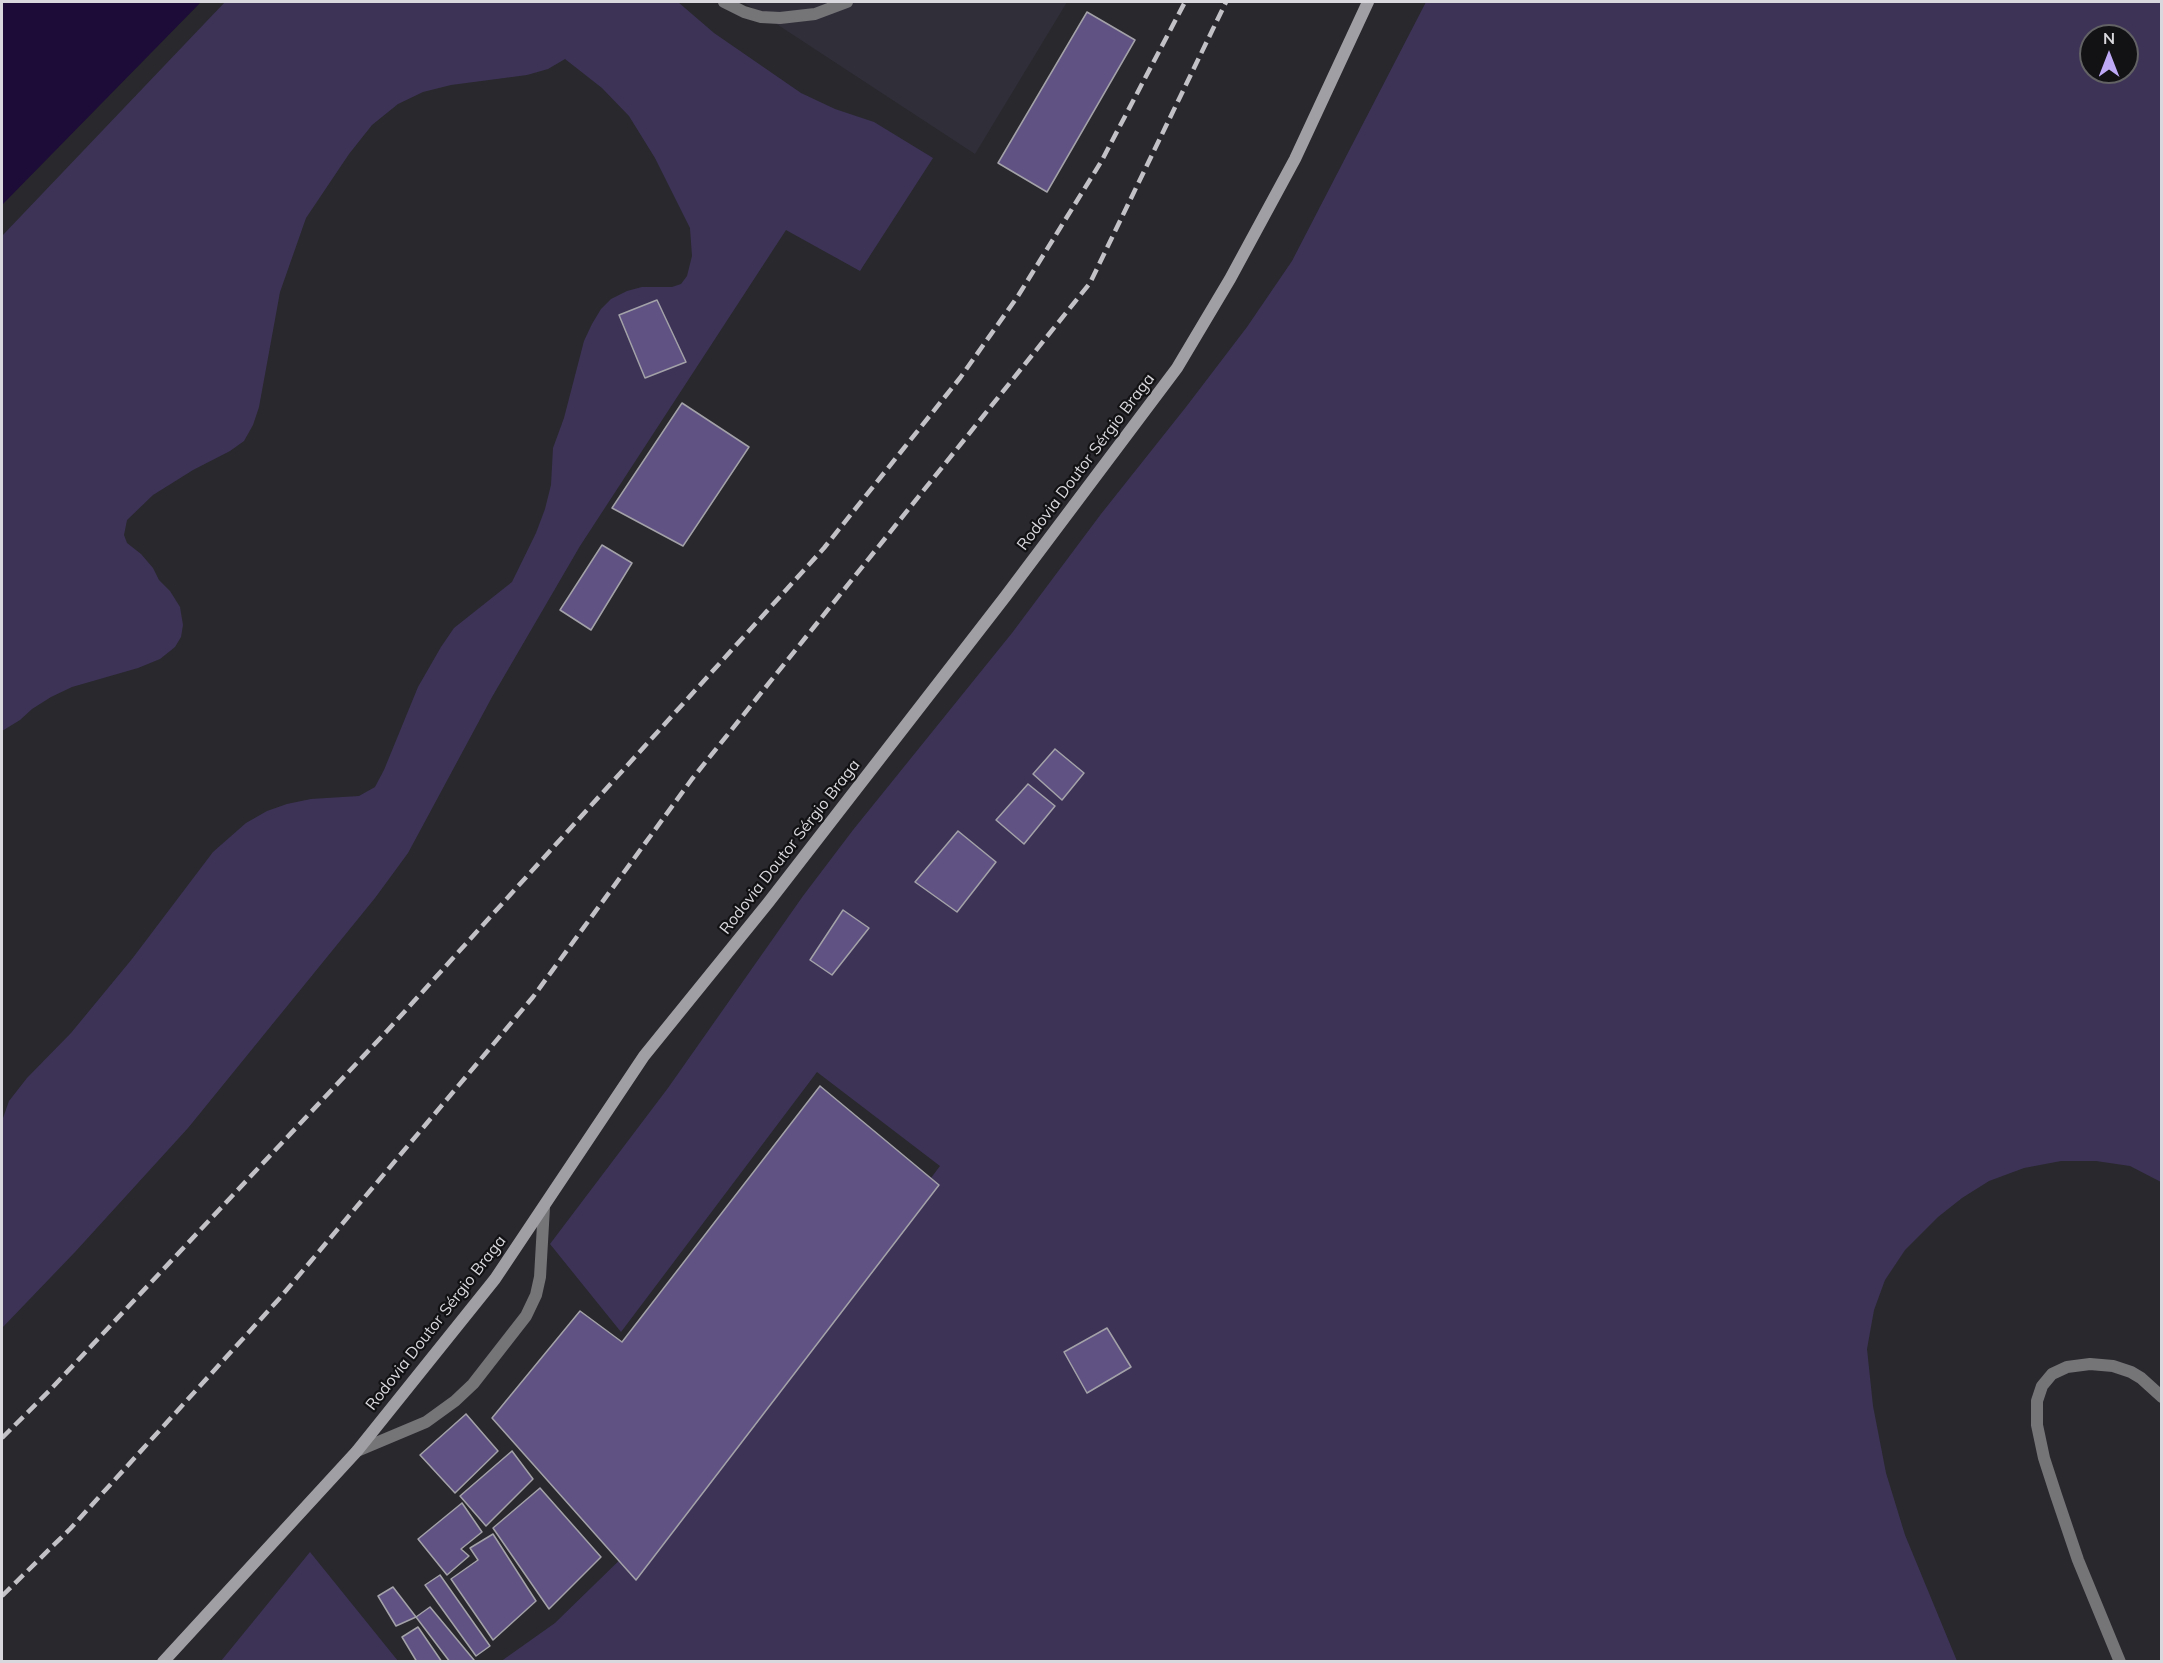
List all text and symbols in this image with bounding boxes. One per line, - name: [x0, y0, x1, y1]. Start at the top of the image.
- north arrow: [2079, 24, 2139, 84]
- text: N: [2103, 28, 2115, 48]
- street label: Rodovia Doutor Sérgio Braga: [1013, 370, 1159, 554]
- street label: Rodovia Doutor Sérgio Braga: [716, 756, 864, 938]
- street label: Rodovia Doutor Sérgio Braga: [362, 1232, 510, 1414]

